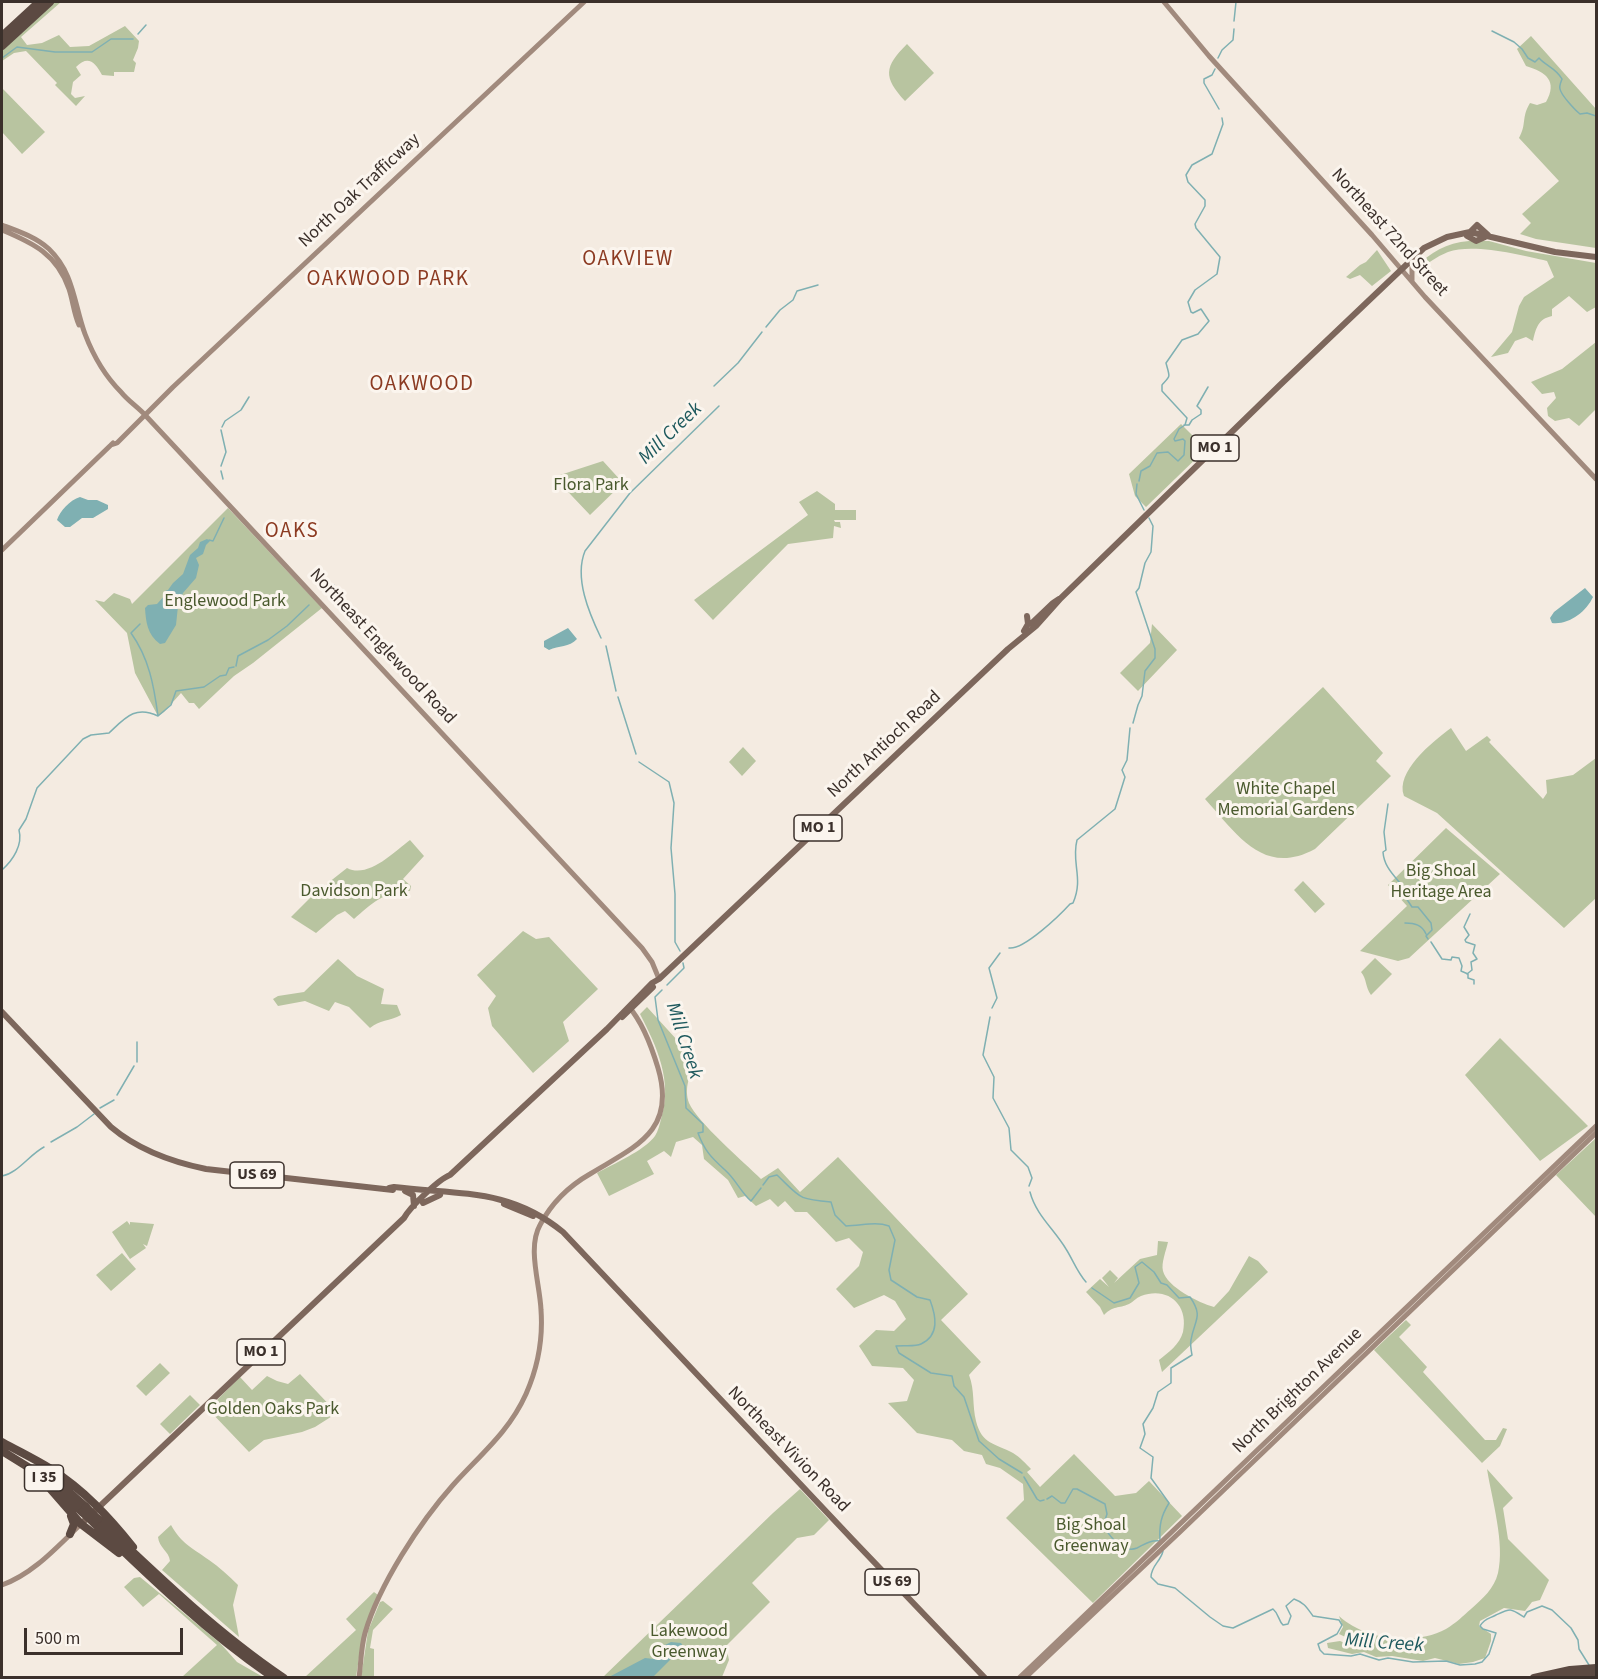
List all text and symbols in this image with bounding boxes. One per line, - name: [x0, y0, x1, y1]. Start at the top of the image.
- street label: North Oak Trafficway: [295, 129, 425, 253]
- street label: Northeast 72nd Street: [1326, 165, 1452, 301]
- district label: OAKVIEW: [582, 247, 674, 273]
- district label: OAKWOOD PARK: [307, 267, 469, 293]
- district label: OAKWOOD: [370, 372, 474, 398]
- water label: Mill Creek: [634, 398, 708, 470]
- road number: MO 1: [1191, 435, 1239, 461]
- park label: Flora Park: [553, 475, 629, 497]
- district label: OAKS: [265, 519, 319, 545]
- street label: Northeast Englewood Road: [304, 565, 460, 729]
- park label: Englewood Park: [164, 591, 286, 613]
- street label: North Antioch Road: [824, 687, 946, 803]
- park label: White Chapel Memorial Gardens: [1217, 779, 1355, 822]
- road number: MO 1: [794, 815, 842, 841]
- park label: Big Shoal Heritage Area: [1390, 861, 1492, 904]
- park label: Davidson Park: [300, 881, 408, 903]
- water label: Mill Creek: [659, 1000, 707, 1082]
- road number: US 69: [230, 1162, 284, 1188]
- street label: North Brighton Avenue: [1229, 1324, 1367, 1458]
- road number: MO 1: [237, 1339, 285, 1365]
- street label: Northeast Vivion Road: [722, 1383, 854, 1517]
- park label: Golden Oaks Park: [207, 1399, 339, 1421]
- road number: I 35: [24, 1465, 63, 1491]
- park label: Big Shoal Greenway: [1053, 1515, 1129, 1558]
- road number: US 69: [865, 1569, 919, 1595]
- scale bar: [27, 1616, 186, 1654]
- park label: Lakewood Greenway: [650, 1621, 728, 1664]
- text: 500 m: [35, 1626, 80, 1651]
- water label: Mill Creek: [1344, 1629, 1424, 1659]

